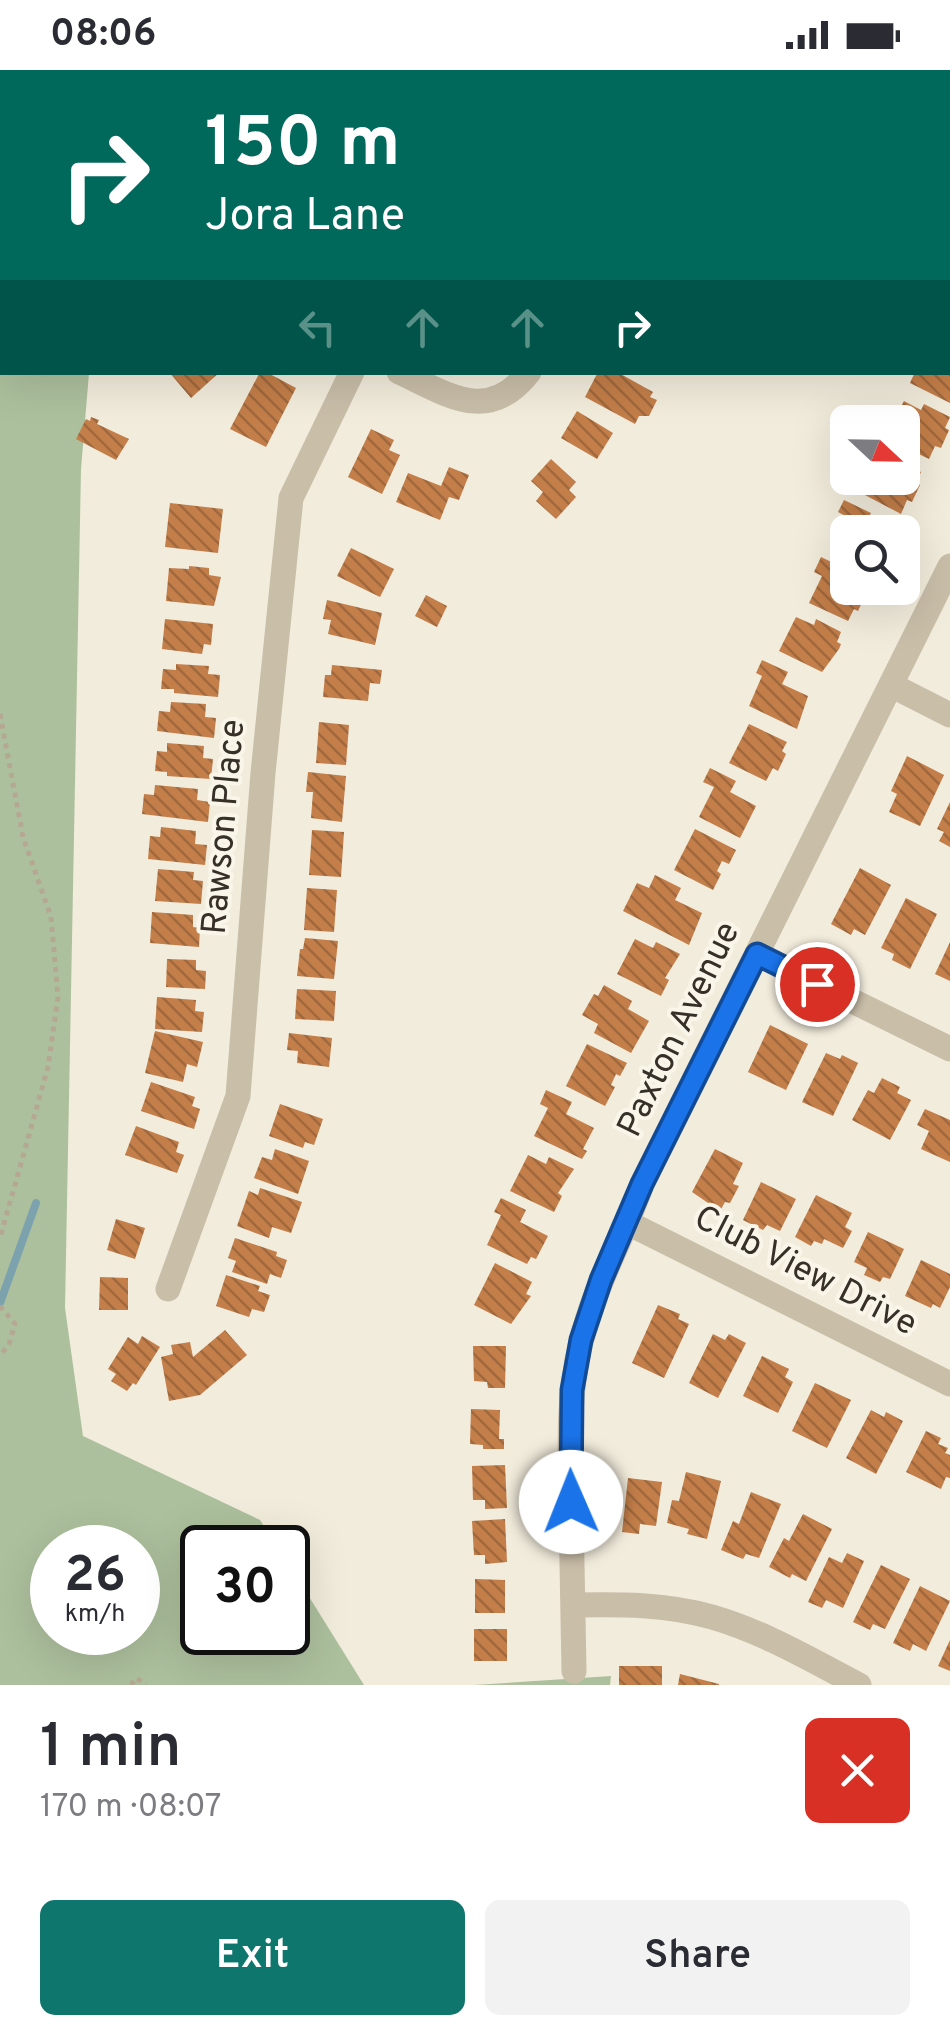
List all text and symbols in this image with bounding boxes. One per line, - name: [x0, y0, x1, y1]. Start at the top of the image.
- text: 08:06: [50, 11, 156, 60]
- text: 150 m: [205, 102, 400, 191]
- icon: right: [40, 110, 170, 240]
- text: Jora Lane: [205, 189, 405, 246]
- icon: left: [290, 300, 345, 355]
- icon: ahead: [395, 300, 450, 355]
- icon: ahead: [500, 300, 555, 355]
- icon: right: [605, 300, 660, 355]
- north arrow: [830, 405, 920, 495]
- map controls: [830, 405, 920, 605]
- button: search: [830, 515, 920, 605]
- street label: Rawson Place: [194, 718, 256, 936]
- street label: Paxton Avenue: [609, 915, 751, 1145]
- pin: [775, 942, 860, 1027]
- icon: arrive: [790, 957, 845, 1012]
- street label: Club View Drive: [686, 1197, 924, 1347]
- position arrow: [519, 1450, 623, 1554]
- speed limit sign: 30: [180, 1525, 310, 1655]
- text: 26: [64, 1546, 126, 1609]
- text: km/h: [65, 1599, 125, 1631]
- text: 1 min: [40, 1712, 181, 1788]
- button: close: [805, 1718, 910, 1823]
- text: 170 m · 08:07: [40, 1788, 221, 1828]
- button: Exit: [40, 1900, 465, 2015]
- button: Share: [485, 1900, 910, 2015]

